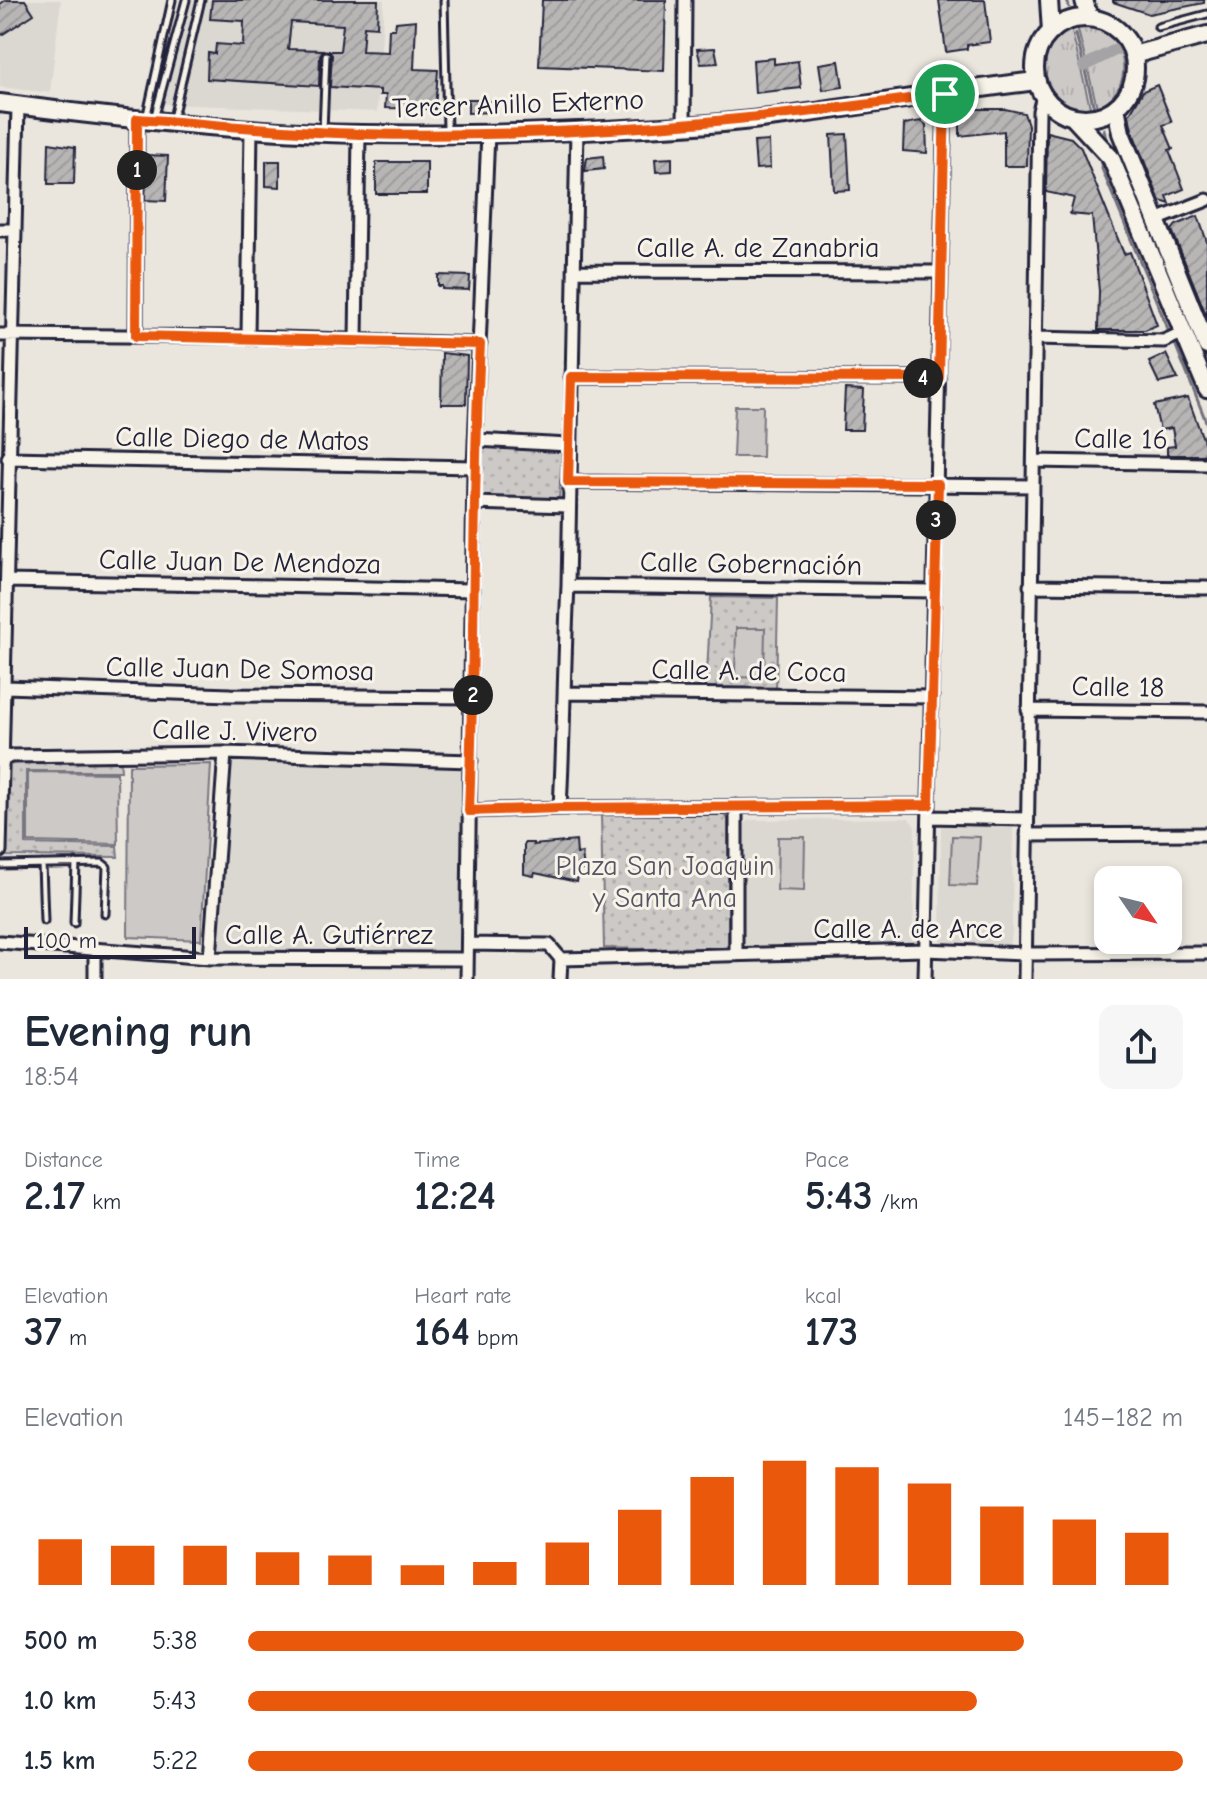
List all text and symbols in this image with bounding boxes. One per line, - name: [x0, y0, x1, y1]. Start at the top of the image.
- pin: [911, 60, 979, 128]
- icon: arrive: [923, 72, 967, 116]
- street label: Tercer Anillo Externo: [392, 84, 644, 124]
- pin: 1: [117, 150, 157, 190]
- text: 1: [133, 157, 141, 183]
- street label: Calle A. de Zanabria: [637, 232, 880, 264]
- pin: 4: [903, 358, 943, 398]
- text: 4: [918, 365, 928, 391]
- street label: Calle Diego de Matos: [115, 421, 369, 457]
- street label: Calle 16: [1074, 422, 1168, 456]
- pin: 3: [916, 500, 956, 540]
- text: 3: [931, 507, 941, 533]
- street label: Calle Juan De Mendoza: [99, 544, 381, 580]
- street label: Calle Gobernación: [640, 546, 862, 582]
- street label: Calle Juan De Somosa: [105, 651, 375, 687]
- street label: Calle A. de Coca: [651, 653, 847, 689]
- street label: Calle 18: [1071, 670, 1165, 704]
- pin: 2: [453, 675, 493, 715]
- text: 2: [468, 682, 478, 708]
- street label: Calle J. Vivero: [152, 714, 318, 748]
- park label: Plaza San Joaquin y Santa Ana: [556, 850, 774, 914]
- north arrow: [1094, 866, 1182, 954]
- map controls: [1094, 866, 1182, 954]
- street label: Calle A. de Arce: [813, 913, 1003, 945]
- street label: Calle A. Gutiérrez: [225, 919, 433, 951]
- scale bar: [24, 923, 196, 959]
- text: 100 m: [36, 928, 97, 954]
- button: share: [1099, 1005, 1183, 1089]
- text: Evening run: [24, 1006, 252, 1057]
- text: 18:54: [24, 1062, 79, 1092]
- text: Distance: [24, 1147, 103, 1173]
- text: Time: [414, 1147, 460, 1173]
- text: Pace: [805, 1147, 849, 1173]
- text: 2.17: [24, 1173, 85, 1219]
- text: 12:24: [414, 1173, 496, 1219]
- text: 5:43: [805, 1173, 873, 1219]
- text: km: [85, 1189, 121, 1215]
- text: /km: [873, 1189, 918, 1215]
- text: Elevation: [24, 1283, 108, 1309]
- text: Heart rate: [414, 1283, 511, 1309]
- text: kcal: [805, 1283, 842, 1309]
- text: 37: [24, 1309, 62, 1355]
- text: 164: [414, 1309, 470, 1355]
- text: 173: [805, 1309, 858, 1355]
- text: m: [62, 1325, 87, 1351]
- text: bpm: [470, 1325, 519, 1351]
- text: Elevation: [24, 1403, 124, 1433]
- text: 145–182 m: [1063, 1403, 1183, 1433]
- text: 500 m: [24, 1626, 98, 1656]
- text: 5:38: [152, 1626, 197, 1656]
- text: 1.0 km: [24, 1686, 96, 1716]
- text: 5:43: [152, 1686, 197, 1716]
- text: 1.5 km: [24, 1746, 95, 1776]
- text: 5:22: [152, 1746, 198, 1776]

